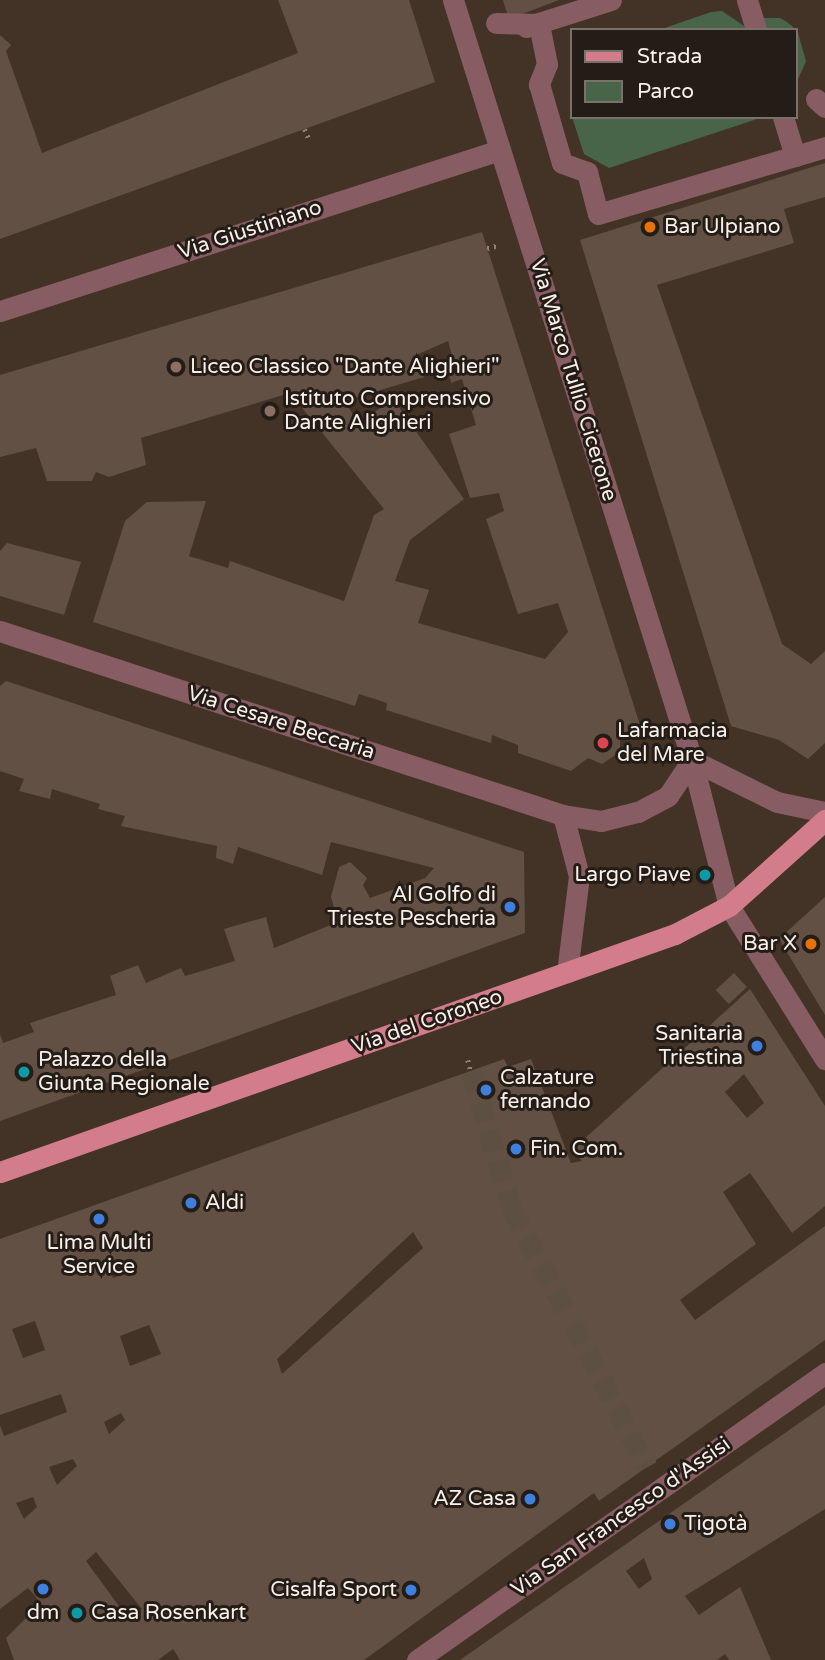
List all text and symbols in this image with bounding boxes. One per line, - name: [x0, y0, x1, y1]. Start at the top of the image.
- legend: [570, 28, 797, 119]
- text: Strada: [637, 44, 702, 69]
- text: Parco: [637, 79, 694, 104]
- street label: Via Giustiniano: [175, 195, 325, 265]
- place label: Bar Ulpiano: [664, 214, 781, 240]
- marker: Bar Ulpiano: [642, 219, 658, 235]
- street label: Via Marco Tullio Cicerone: [524, 256, 622, 504]
- place label: Liceo Classico "Dante Alighieri": [190, 354, 500, 380]
- marker: Liceo Classico "Dante Alighieri": [168, 359, 184, 375]
- place label: Istituto Comprensivo Dante Alighieri: [284, 386, 491, 436]
- marker: Istituto Comprensivo Dante Alighieri: [262, 403, 278, 419]
- street label: Via Cesare Beccaria: [184, 681, 378, 765]
- place label: Lafarmacia del Mare: [617, 718, 727, 768]
- marker: Lafarmacia del Mare: [595, 735, 611, 751]
- place label: Largo Piave: [574, 862, 691, 888]
- marker: Largo Piave: [697, 867, 713, 883]
- place label: Al Golfo di Trieste Pescheria: [327, 882, 496, 932]
- marker: Al Golfo di Trieste Pescheria: [502, 899, 518, 915]
- place label: Bar X: [743, 931, 797, 957]
- marker: Bar X: [803, 936, 819, 952]
- street label: Via del Coroneo: [348, 984, 506, 1060]
- place label: Sanitaria Triestina: [655, 1021, 743, 1071]
- marker: Sanitaria Triestina: [749, 1038, 765, 1054]
- place label: Palazzo della Giunta Regionale: [38, 1047, 210, 1097]
- marker: Palazzo della Giunta Regionale: [16, 1064, 32, 1080]
- place label: Calzature fernando: [500, 1065, 594, 1115]
- marker: Calzature fernando: [478, 1082, 494, 1098]
- place label: Fin. Com.: [530, 1136, 623, 1162]
- marker: Fin. Com.: [508, 1141, 524, 1157]
- place label: Aldi: [205, 1190, 244, 1216]
- marker: Aldi: [183, 1195, 199, 1211]
- marker: Lima Multi Service: [91, 1211, 107, 1227]
- place label: Lima Multi Service: [46, 1230, 152, 1280]
- street label: Via San Francesco d'Assisi: [507, 1432, 735, 1602]
- place label: AZ Casa: [433, 1486, 516, 1512]
- marker: AZ Casa: [522, 1491, 538, 1507]
- place label: Tigotà: [684, 1511, 748, 1537]
- marker: Tigotà: [662, 1516, 678, 1532]
- place label: Cisalfa Sport: [270, 1577, 397, 1603]
- marker: dm: [35, 1581, 51, 1597]
- marker: Cisalfa Sport: [403, 1582, 419, 1598]
- place label: dm: [27, 1600, 59, 1626]
- place label: Casa Rosenkart: [91, 1600, 246, 1626]
- marker: Casa Rosenkart: [69, 1605, 85, 1621]

